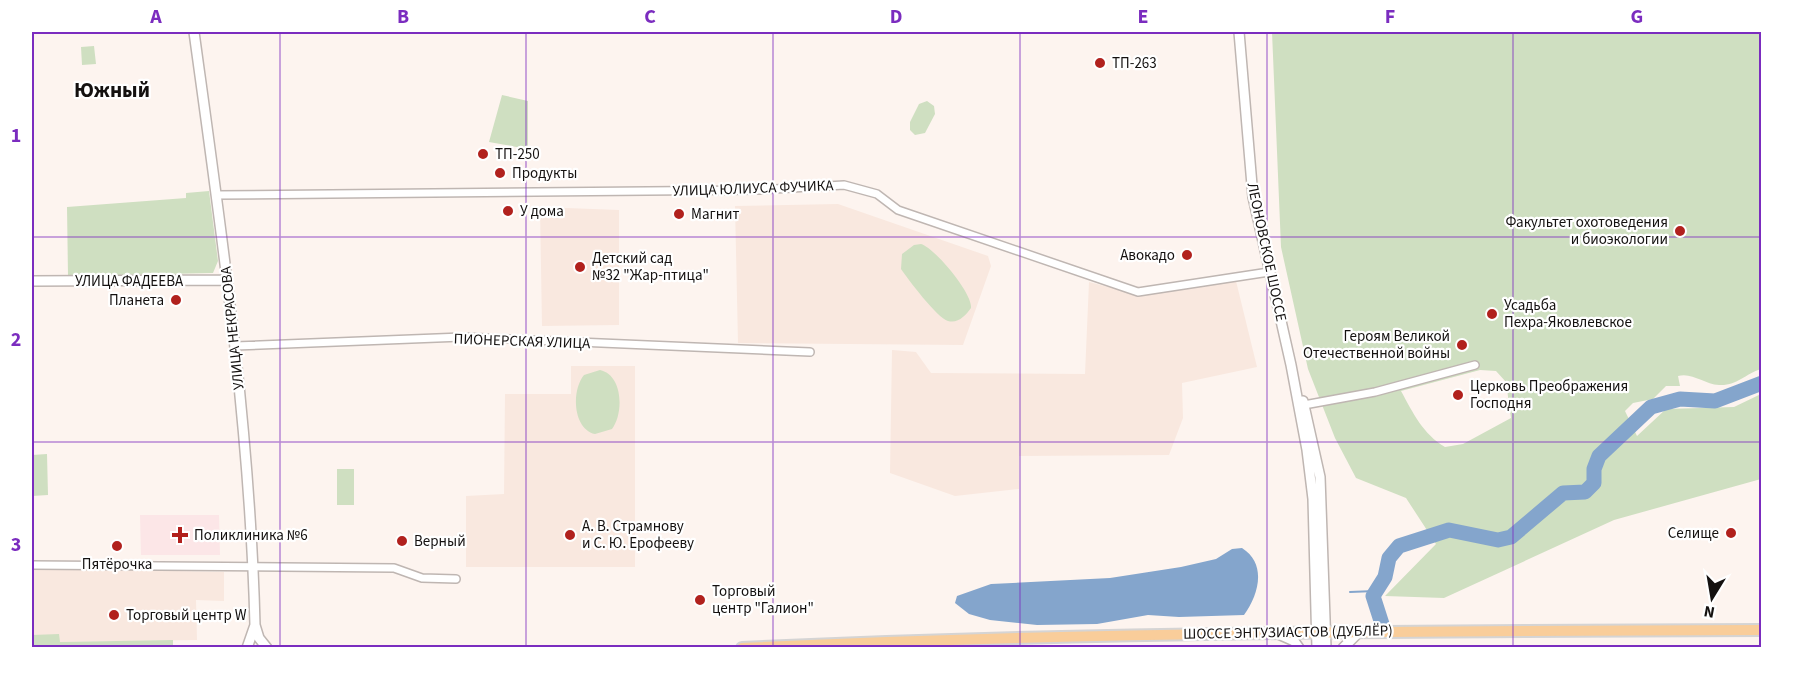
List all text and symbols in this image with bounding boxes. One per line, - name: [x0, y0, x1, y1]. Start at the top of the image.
- text: A: [149, 3, 162, 31]
- text: B: [397, 3, 409, 31]
- text: C: [644, 3, 656, 31]
- text: D: [890, 3, 902, 31]
- text: E: [1138, 3, 1148, 31]
- text: F: [1385, 3, 1395, 31]
- text: G: [1631, 3, 1643, 31]
- place label: ТП-263: [1112, 53, 1157, 74]
- marker: ТП-263: [1093, 56, 1107, 70]
- district label: Южный: [74, 75, 150, 105]
- text: 1: [11, 122, 21, 150]
- place label: ТП-250: [495, 144, 540, 165]
- marker: ТП-250: [476, 147, 490, 161]
- place label: Продукты: [512, 163, 577, 184]
- marker: Продукты: [493, 166, 507, 180]
- street label: УЛИЦА ЮЛИУСА ФУЧИКА: [672, 175, 835, 202]
- street label: ЛЕОНОВСКОЕ ШОССЕ: [1242, 181, 1292, 324]
- place label: У дома: [520, 201, 564, 222]
- marker: У дома: [501, 204, 515, 218]
- place label: Магнит: [691, 204, 740, 225]
- marker: Магнит: [672, 207, 686, 221]
- place label: Факультет охотоведения и биоэкологии: [1505, 212, 1668, 250]
- marker: Факультет охотоведения и биоэкологии: [1673, 224, 1687, 238]
- place label: Авокадо: [1120, 245, 1175, 266]
- place label: Детский сад №32 "Жар-птица": [592, 248, 709, 286]
- marker: Авокадо: [1180, 248, 1194, 262]
- marker: Детский сад №32 "Жар-птица": [573, 260, 587, 274]
- street label: УЛИЦА НЕКРАСОВА: [215, 264, 249, 391]
- street label: УЛИЦА ФАДЕЕВА: [75, 271, 184, 292]
- place label: Планета: [109, 290, 164, 311]
- marker: Планета: [169, 293, 183, 307]
- place label: Усадьба Пехра-Яковлевское: [1504, 295, 1632, 333]
- marker: Усадьба Пехра-Яковлевское: [1485, 307, 1499, 321]
- text: 2: [11, 326, 21, 354]
- place label: Героям Великой Отечественной войны: [1303, 326, 1450, 364]
- street label: ПИОНЕРСКАЯ УЛИЦА: [453, 329, 591, 354]
- marker: Героям Великой Отечественной войны: [1455, 338, 1469, 352]
- place label: Церковь Преображения Господня: [1470, 376, 1628, 414]
- marker: Церковь Преображения Господня: [1451, 388, 1465, 402]
- place label: А. В. Страмнову и С. Ю. Ерофееву: [582, 516, 694, 554]
- place label: Селище: [1668, 523, 1719, 544]
- place label: Поликлиника №6: [194, 525, 308, 546]
- marker: Поликлиника №6: [171, 526, 189, 544]
- marker: Селище: [1724, 526, 1738, 540]
- marker: А. В. Страмнову и С. Ю. Ерофееву: [563, 528, 577, 542]
- text: 3: [11, 531, 21, 559]
- place label: Верный: [414, 531, 466, 552]
- marker: Верный: [395, 534, 409, 548]
- marker: Пятёрочка: [110, 539, 124, 553]
- place label: Пятёрочка: [82, 554, 152, 575]
- north arrow: [1682, 568, 1742, 628]
- place label: Торговый центр "Галион": [712, 581, 814, 619]
- marker: Торговый центр "Галион": [693, 593, 707, 607]
- text: N: [1702, 600, 1717, 624]
- place label: Торговый центр W: [126, 605, 247, 626]
- marker: Торговый центр W: [107, 608, 121, 622]
- street label: ШОССЕ ЭНТУЗИАСТОВ (ДУБЛЁР): [1183, 620, 1393, 645]

